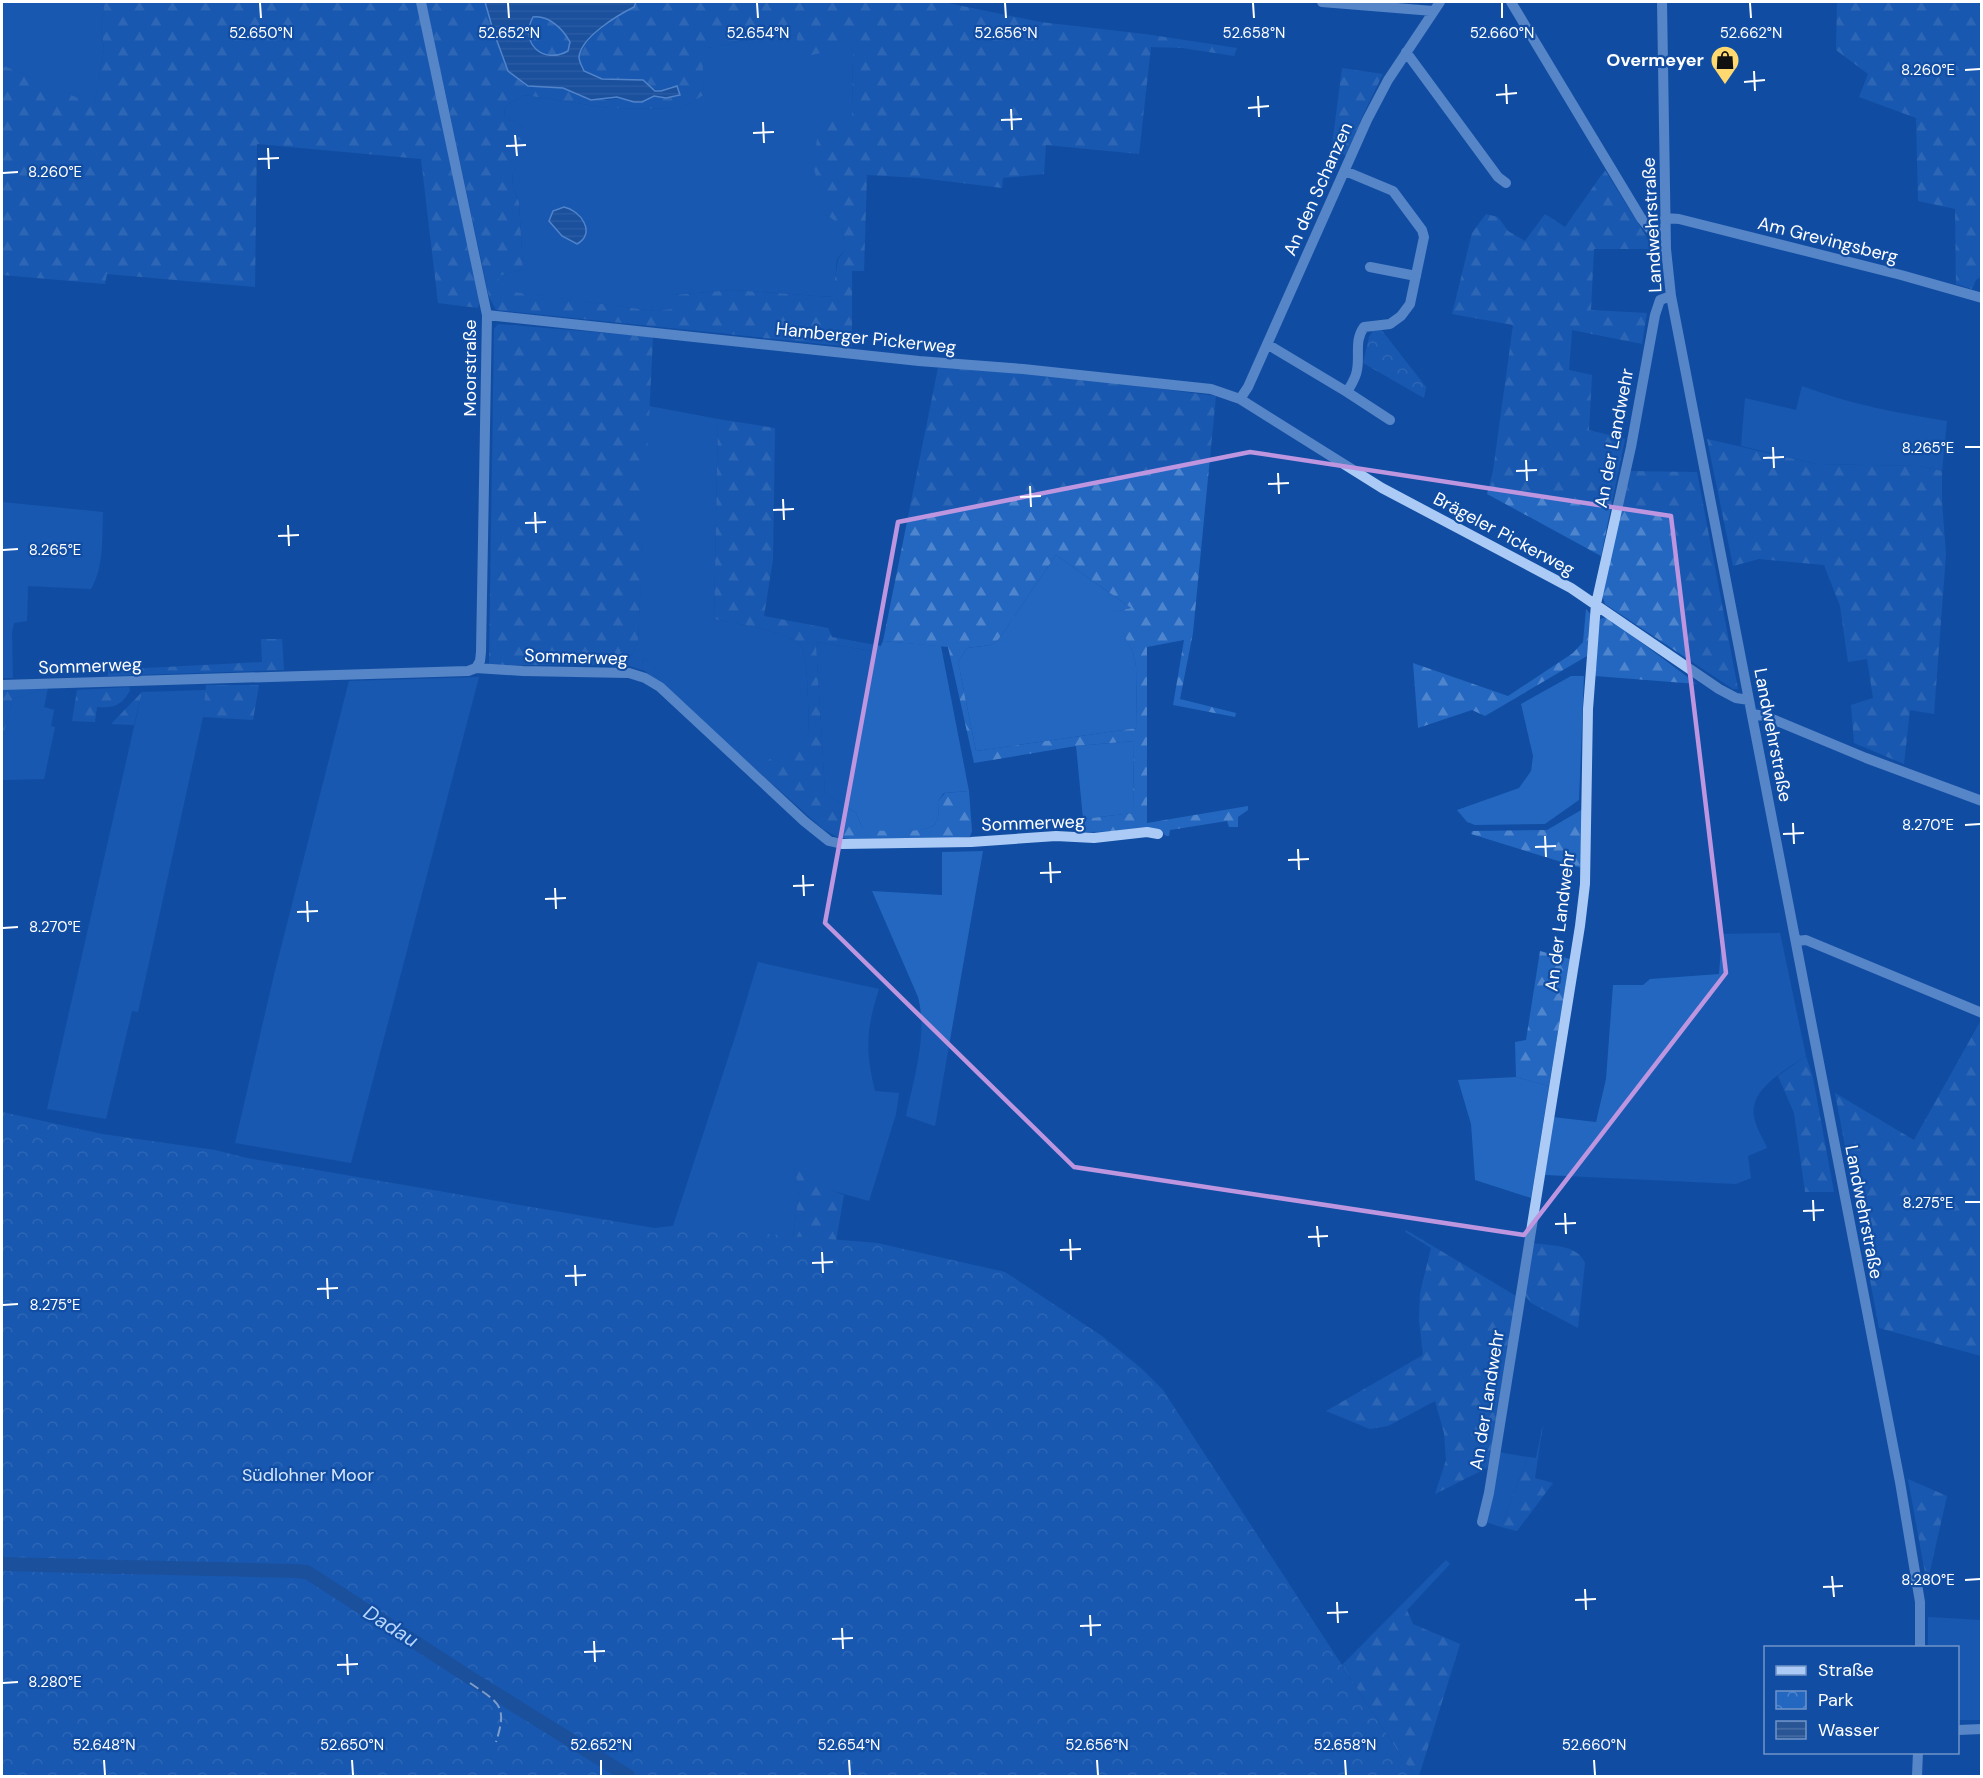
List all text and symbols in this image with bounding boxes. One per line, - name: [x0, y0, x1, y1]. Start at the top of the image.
- text: 52.650°N: [229, 23, 293, 43]
- text: 52.652°N: [478, 23, 540, 43]
- text: 52.654°N: [727, 23, 789, 43]
- text: 52.656°N: [974, 23, 1038, 43]
- text: 52.658°N: [1223, 23, 1285, 43]
- text: 52.660°N: [1470, 23, 1534, 43]
- text: 52.662°N: [1720, 23, 1782, 43]
- shop icon: Overmeyer: [1709, 44, 1741, 86]
- place label: Overmeyer: [1606, 48, 1704, 72]
- text: 8.260°E: [1901, 60, 1955, 80]
- street label: An den Schanzen: [1278, 118, 1358, 260]
- street label: Landwehrstraße: [1636, 157, 1668, 293]
- text: 8.260°E: [28, 162, 82, 182]
- street label: Am Grevingsberg: [1755, 211, 1901, 269]
- street label: Hamberger Pickerweg: [775, 317, 957, 359]
- street label: Moorstraße: [458, 319, 482, 417]
- street label: An der Landwehr: [1589, 366, 1639, 510]
- text: 8.265°E: [1902, 438, 1954, 458]
- street label: Brägeler Pickerweg: [1429, 487, 1579, 581]
- text: 8.265°E: [29, 540, 81, 560]
- street label: Sommerweg: [524, 643, 628, 671]
- street label: Sommerweg: [38, 652, 142, 680]
- street label: Landwehrstraße: [1748, 666, 1798, 804]
- street label: Sommerweg: [981, 809, 1085, 837]
- text: 8.270°E: [1902, 815, 1954, 835]
- street label: An der Landwehr: [1539, 849, 1581, 993]
- text: 8.270°E: [29, 917, 81, 937]
- street label: Landwehrstraße: [1839, 1143, 1889, 1281]
- text: 8.275°E: [1903, 1193, 1953, 1213]
- text: 8.275°E: [30, 1295, 80, 1315]
- street label: An der Landwehr: [1464, 1328, 1510, 1472]
- park label: Südlohner Moor: [242, 1463, 374, 1487]
- text: 8.280°E: [1901, 1570, 1955, 1590]
- water label: Dadau: [359, 1599, 423, 1653]
- legend: [1764, 1646, 1959, 1754]
- text: Straße: [1818, 1658, 1874, 1682]
- text: 8.280°E: [28, 1672, 82, 1692]
- text: Park: [1818, 1688, 1854, 1712]
- text: Wasser: [1818, 1718, 1880, 1742]
- text: 52.648°N: [72, 1735, 136, 1755]
- text: 52.650°N: [320, 1735, 384, 1755]
- text: 52.652°N: [570, 1735, 632, 1755]
- text: 52.654°N: [818, 1735, 880, 1755]
- text: 52.656°N: [1065, 1735, 1129, 1755]
- text: 52.658°N: [1314, 1735, 1376, 1755]
- text: 52.660°N: [1562, 1735, 1626, 1755]

